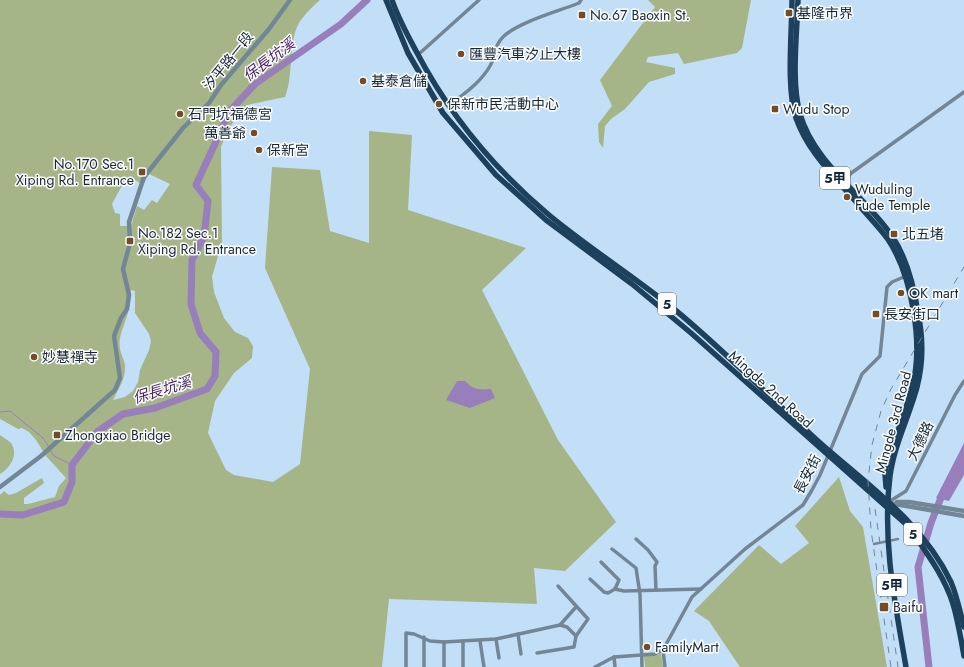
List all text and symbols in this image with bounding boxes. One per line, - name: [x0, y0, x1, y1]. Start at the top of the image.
- place label: 基隆市界: [797, 3, 853, 23]
- place label: No.67 Baoxin St.: [590, 5, 690, 25]
- marker: 基隆市界: [784, 8, 794, 18]
- marker: No.67 Baoxin St.: [577, 10, 587, 20]
- street label: 汐平路一段: [198, 28, 258, 94]
- water label: 保長坑溪: [238, 32, 301, 87]
- place label: 匯豐汽車汐止大樓: [469, 44, 581, 64]
- marker: 匯豐汽車汐止大樓: [456, 49, 466, 59]
- place label: 基泰倉儲: [371, 71, 427, 91]
- marker: 基泰倉儲: [358, 76, 368, 86]
- place label: 保新市民活動中心: [447, 94, 559, 114]
- marker: 保新市民活動中心: [434, 99, 444, 109]
- place label: Wudu Stop: [783, 99, 849, 119]
- place label: 石門坑福德宮: [188, 104, 272, 124]
- marker: Wudu Stop: [770, 104, 780, 114]
- marker: 石門坑福德宮: [175, 109, 185, 119]
- place label: 萬善爺: [204, 123, 246, 143]
- marker: 萬善爺: [249, 128, 259, 138]
- place label: 保新宮: [267, 140, 309, 160]
- marker: 保新宮: [254, 145, 264, 155]
- place label: No.170 Sec.1 Xiping Rd. Entrance: [16, 154, 134, 190]
- marker: No.170 Sec.1 Xiping Rd. Entrance: [137, 167, 147, 177]
- road number: 5甲: [820, 167, 850, 189]
- place label: Wuduling Fude Temple: [855, 179, 930, 215]
- marker: Wuduling Fude Temple: [842, 192, 852, 202]
- place label: No.182 Sec.1 Xiping Rd. Entrance: [138, 223, 256, 259]
- place label: 北五堵: [902, 224, 944, 244]
- marker: 北五堵: [889, 229, 899, 239]
- marker: No.182 Sec.1 Xiping Rd. Entrance: [125, 236, 135, 246]
- place label: OK mart: [909, 283, 959, 303]
- marker: OK mart: [896, 288, 906, 298]
- road number: 5: [658, 293, 676, 315]
- place label: 長安街口: [884, 304, 940, 324]
- marker: 長安街口: [871, 309, 881, 319]
- street label: Mingde 2nd Road: [724, 346, 818, 432]
- place label: 妙慧禪寺: [42, 347, 98, 367]
- marker: 妙慧禪寺: [29, 352, 39, 362]
- street label: Mingde 3rd Road: [870, 369, 916, 475]
- water label: 保長坑溪: [130, 370, 196, 409]
- street label: 大德路: [902, 418, 938, 464]
- place label: Zhongxiao Bridge: [65, 425, 170, 445]
- marker: Zhongxiao Bridge: [52, 430, 62, 440]
- street label: 長安街: [789, 451, 825, 497]
- road number: 5: [904, 523, 922, 545]
- road number: 5甲: [877, 574, 907, 596]
- place label: Baifu: [893, 597, 923, 617]
- marker: Baifu: [878, 601, 890, 613]
- place label: FamilyMart: [655, 637, 719, 657]
- marker: FamilyMart: [642, 642, 652, 652]

